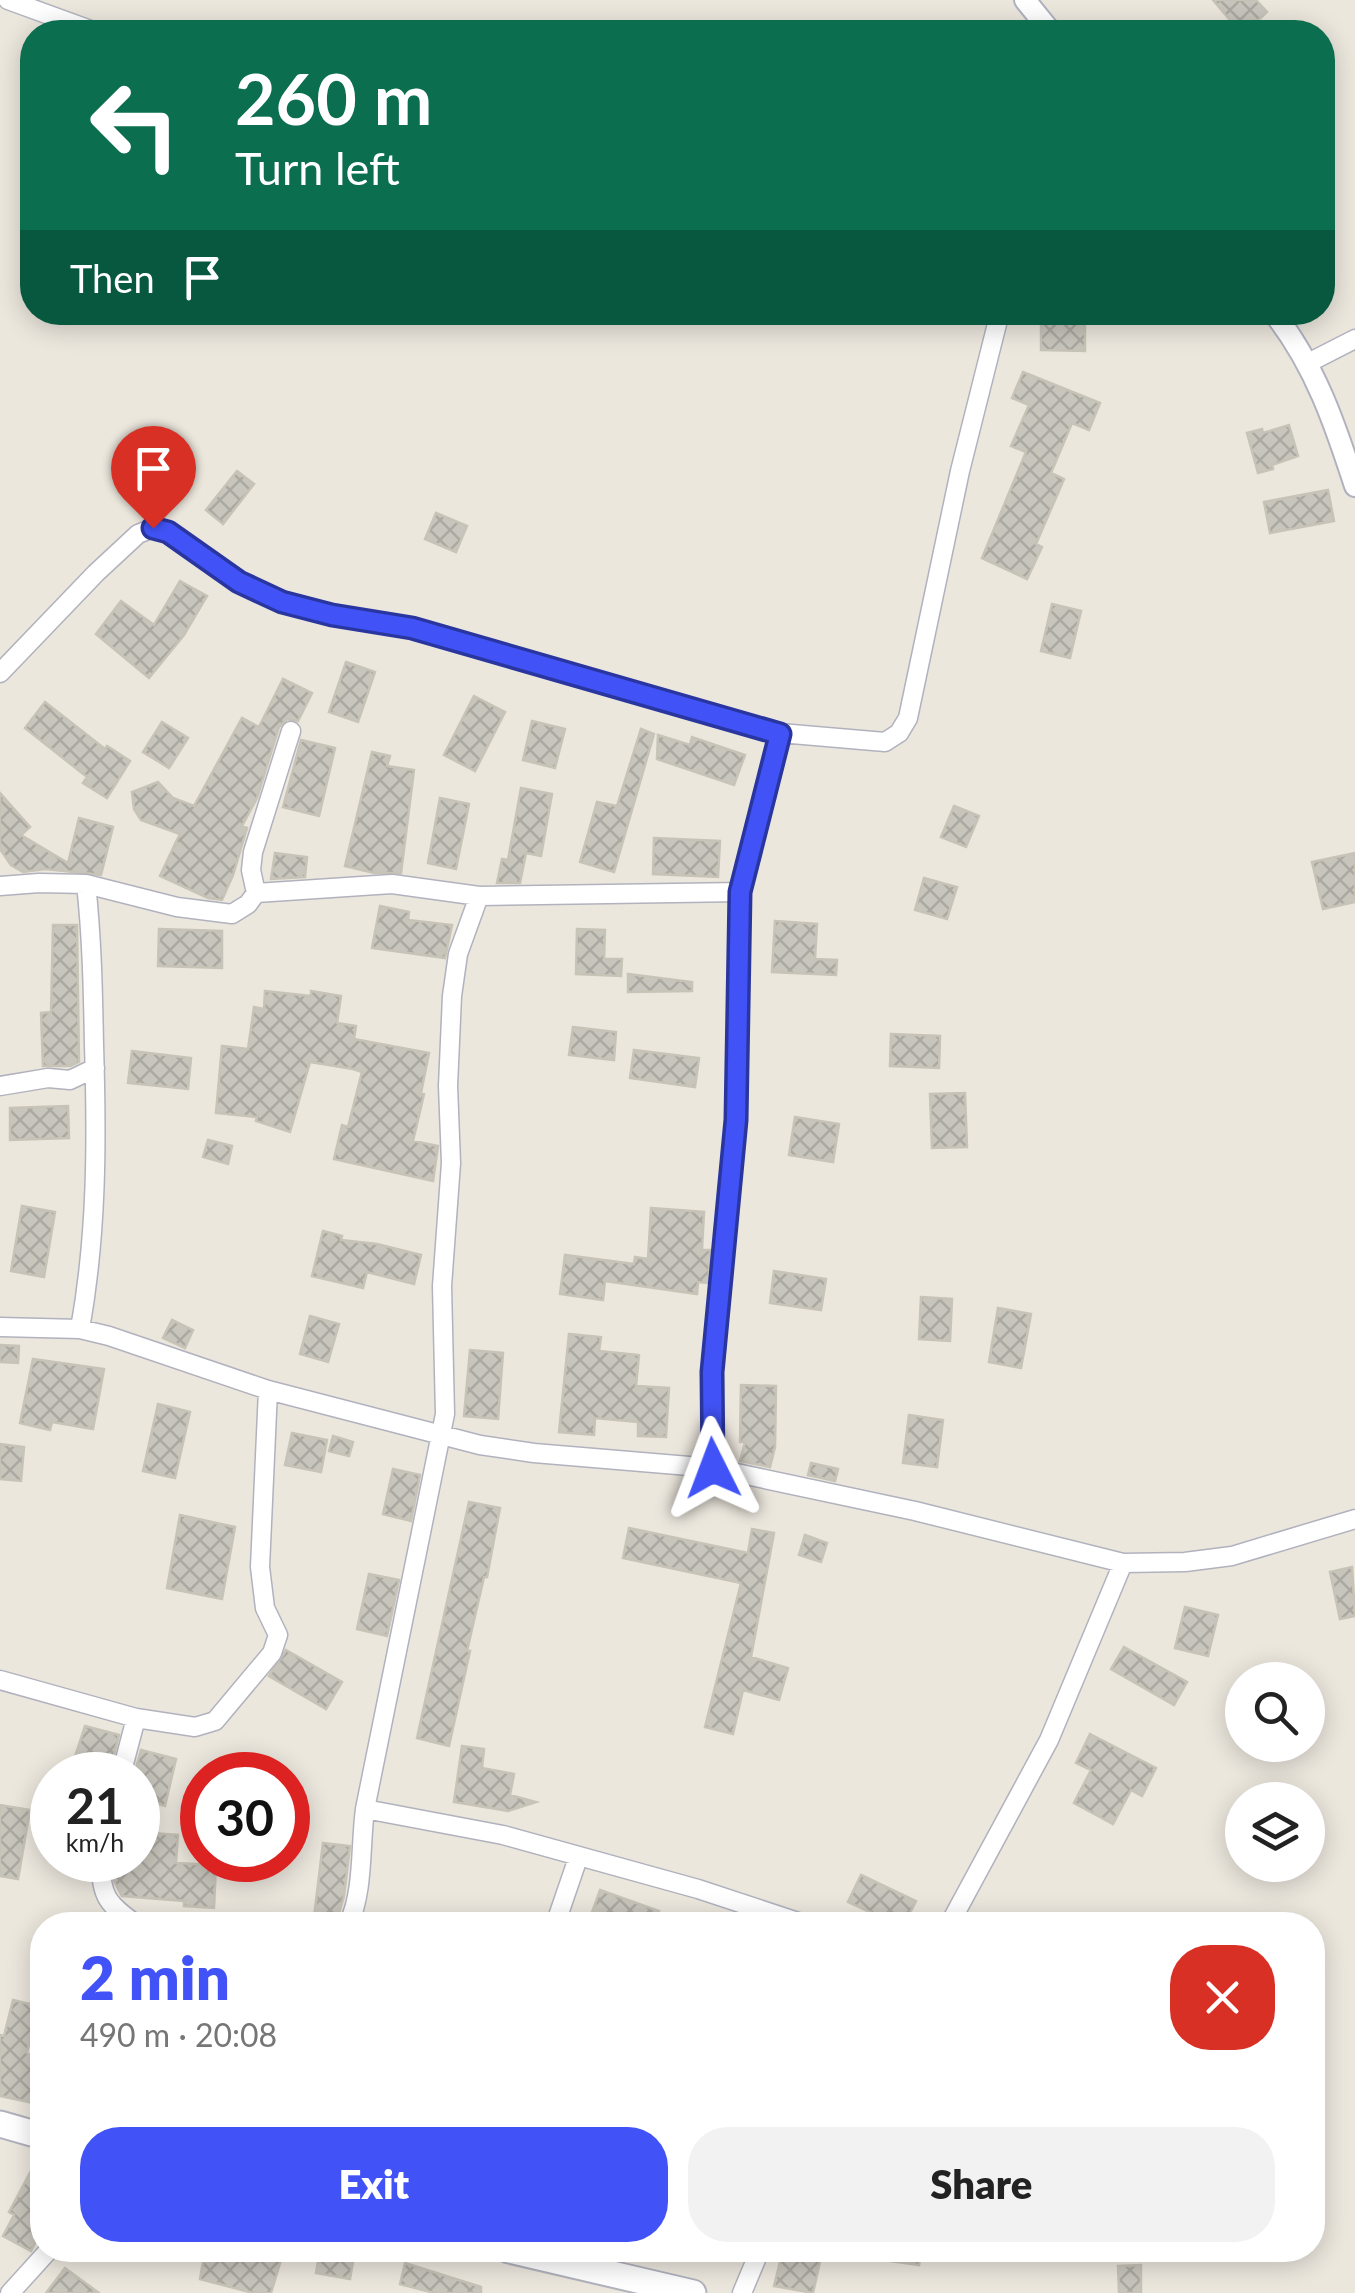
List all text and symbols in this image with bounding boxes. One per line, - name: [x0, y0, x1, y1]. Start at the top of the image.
- text: 260 m: [235, 56, 432, 140]
- icon: left: [70, 60, 200, 190]
- text: Turn left: [235, 141, 400, 195]
- icon: arrive: [175, 250, 230, 305]
- text: Then: [70, 255, 155, 301]
- pin: [111, 426, 196, 529]
- icon: arrive: [126, 441, 181, 496]
- position arrow: [661, 1416, 765, 1520]
- map controls: [1225, 1662, 1325, 1882]
- button: search: [1225, 1662, 1325, 1762]
- speed limit sign: 30: [180, 1752, 310, 1882]
- text: 21: [66, 1775, 124, 1835]
- button: layers: [1225, 1782, 1325, 1882]
- text: km/h: [66, 1827, 124, 1857]
- text: 2 min: [80, 1941, 230, 2013]
- button: close: [1170, 1945, 1275, 2050]
- text: 490 m · 20:08: [80, 2015, 277, 2054]
- button: Exit: [80, 2127, 668, 2242]
- button: Share: [688, 2127, 1275, 2242]

